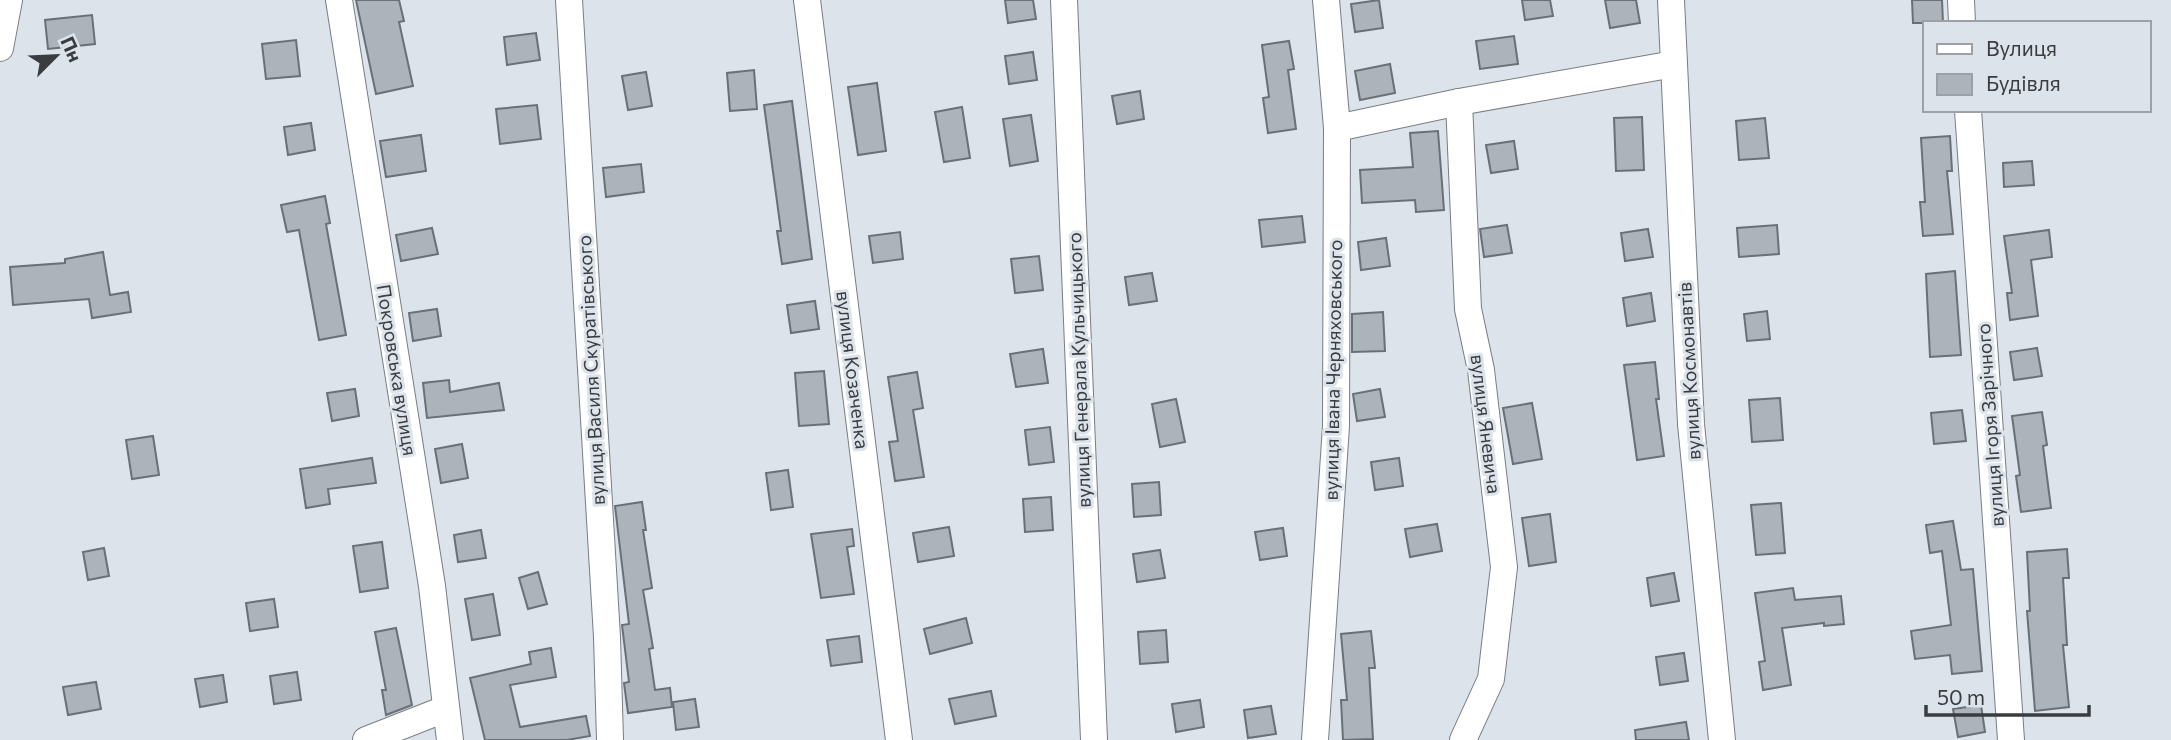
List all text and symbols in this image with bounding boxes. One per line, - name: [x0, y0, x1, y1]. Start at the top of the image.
- north arrow: [21, 21, 91, 91]
- legend: [1923, 21, 2150, 112]
- text: Пн: [56, 33, 88, 65]
- text: Вулиця: [1986, 35, 2057, 60]
- text: Будівля: [1986, 70, 2061, 95]
- street label: вулиця Генерала Кульчицького: [1062, 232, 1095, 508]
- street label: вулиця Василя Скуратівського: [572, 234, 609, 506]
- street label: вулиця Івана Черняховського: [1319, 239, 1346, 501]
- street label: вулиця Космонавтів: [1672, 282, 1705, 461]
- street label: Покровська вулиця: [373, 283, 422, 457]
- street label: вулиця Козаченка: [832, 290, 875, 450]
- street label: вулиця Ігоря Зарічного: [1971, 323, 2008, 528]
- street label: вулиця Яневича: [1467, 353, 1506, 495]
- scale bar: [1926, 674, 2089, 718]
- text: 50 m: [1937, 684, 1985, 709]

